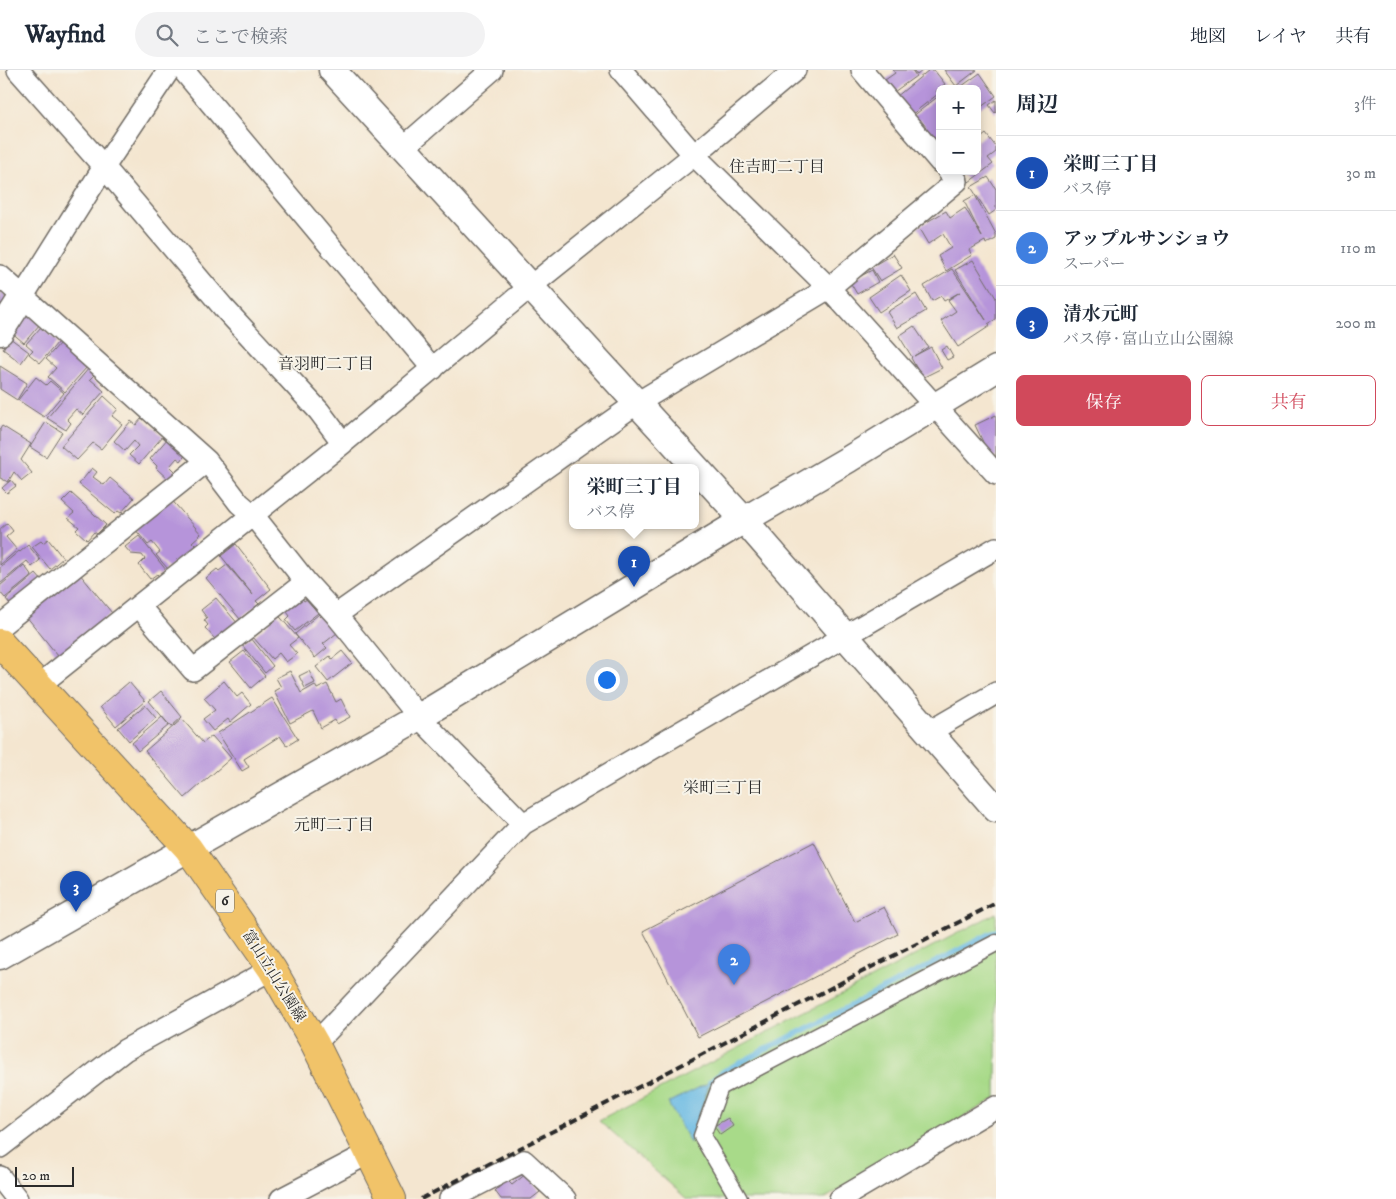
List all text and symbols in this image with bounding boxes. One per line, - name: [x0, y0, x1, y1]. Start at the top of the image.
- search box: [135, 12, 485, 57]
- text: Wayfind: [25, 20, 105, 50]
- icon: search: [153, 21, 181, 49]
- text: ここで検索: [193, 26, 288, 49]
- text: 地図: [1190, 26, 1226, 48]
- text: レイヤ: [1254, 26, 1307, 48]
- text: 共有: [1335, 26, 1371, 48]
- map controls: [936, 85, 981, 175]
- button: +: [936, 85, 981, 130]
- text: 周辺: [1016, 92, 1058, 118]
- text: 3件: [1354, 94, 1376, 114]
- button: −: [936, 130, 981, 175]
- text: 栄町三丁目: [1063, 153, 1158, 176]
- district label: 住吉町二丁目: [729, 157, 825, 177]
- text: 1: [1029, 163, 1035, 183]
- text: 30 m: [1346, 163, 1376, 183]
- text: バス停: [1063, 179, 1111, 199]
- text: アップルサンショウ: [1063, 228, 1230, 251]
- text: 2: [1028, 238, 1036, 258]
- text: 110 m: [1340, 238, 1376, 258]
- text: スーパー: [1063, 254, 1125, 274]
- text: 清水元町: [1063, 303, 1139, 326]
- text: 3: [1029, 313, 1035, 333]
- text: 200 m: [1335, 313, 1376, 333]
- text: バス停 · 富山立山公園線: [1063, 329, 1234, 349]
- district label: 音羽町二丁目: [278, 354, 374, 374]
- button: 保存: [1016, 375, 1191, 426]
- button: 共有: [1201, 375, 1376, 426]
- popup: [569, 464, 699, 529]
- text: 栄町三丁目: [586, 476, 682, 499]
- text: バス停: [586, 502, 635, 522]
- pin: 1: [618, 546, 650, 587]
- your location: [594, 667, 620, 693]
- district label: 栄町三丁目: [683, 778, 763, 798]
- district label: 元町二丁目: [294, 815, 374, 835]
- pin: 3: [60, 871, 92, 912]
- road number: 6: [216, 889, 234, 912]
- street label: 富山立山公園線: [238, 926, 310, 1026]
- pin: 2: [718, 944, 750, 985]
- scale bar: [15, 1164, 74, 1187]
- text: 20 m: [22, 1167, 50, 1185]

